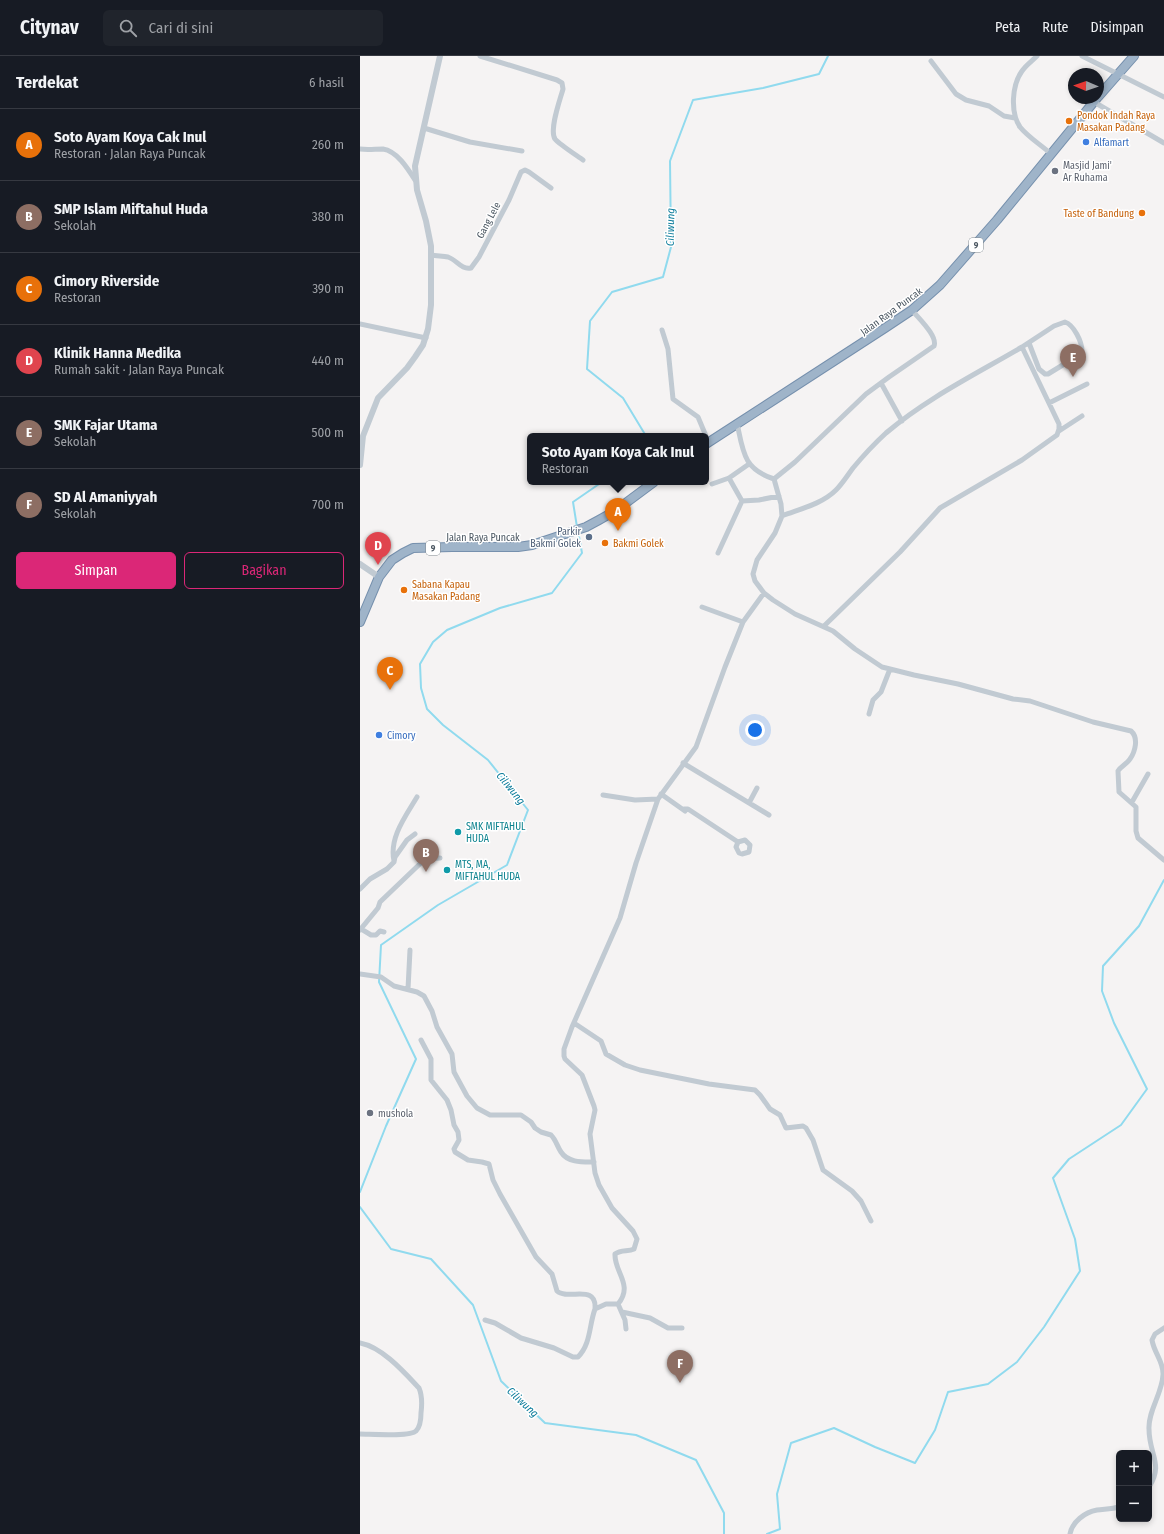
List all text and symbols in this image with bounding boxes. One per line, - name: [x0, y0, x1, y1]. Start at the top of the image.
- search box: [103, 10, 383, 46]
- text: Citynav: [20, 16, 79, 39]
- icon: search: [117, 17, 139, 39]
- text: Cari di sini: [149, 19, 213, 37]
- text: Peta: [995, 19, 1020, 36]
- text: Rute: [1042, 19, 1069, 36]
- text: Disimpan: [1091, 19, 1144, 36]
- north arrow: [1068, 68, 1104, 104]
- text: Terdekat: [16, 72, 78, 93]
- text: 6 hasil: [309, 75, 344, 90]
- place label: Pondok Indah Raya Masakan Padang: [1077, 110, 1155, 134]
- marker: Pondok Indah Raya Masakan Padang: [1064, 116, 1074, 126]
- text: Soto Ayam Koya Cak Inul: [54, 128, 206, 146]
- text: A: [25, 137, 33, 152]
- text: 260 m: [312, 137, 344, 152]
- marker: Alfamart: [1081, 137, 1091, 147]
- place label: Alfamart: [1094, 137, 1130, 149]
- text: Restoran · Jalan Raya Puncak: [54, 146, 206, 161]
- place label: Masjid Jami' Ar Ruhama: [1063, 160, 1112, 184]
- marker: Masjid Jami' Ar Ruhama: [1050, 166, 1060, 176]
- text: SMP Islam Miftahul Huda: [54, 200, 208, 218]
- street label: Gang Lele: [474, 200, 504, 241]
- water label: Ciliwung: [664, 207, 677, 246]
- place label: Taste of Bandung: [1063, 208, 1134, 220]
- marker: Taste of Bandung: [1137, 208, 1147, 218]
- text: B: [25, 209, 33, 224]
- text: 380 m: [312, 209, 344, 224]
- text: Sekolah: [54, 218, 96, 233]
- road number: 9: [969, 238, 983, 252]
- text: Cimory Riverside: [54, 272, 159, 290]
- text: C: [26, 281, 32, 296]
- text: 390 m: [312, 281, 344, 296]
- street label: Jalan Raya Puncak: [858, 285, 925, 338]
- text: Restoran: [54, 290, 101, 305]
- text: Klinik Hanna Medika: [54, 344, 181, 362]
- pin: E: [1060, 344, 1086, 377]
- text: D: [25, 353, 33, 368]
- text: 440 m: [312, 353, 344, 368]
- text: Rumah sakit · Jalan Raya Puncak: [54, 362, 224, 377]
- text: SMK Fajar Utama: [54, 416, 158, 434]
- text: E: [26, 425, 32, 440]
- text: 500 m: [311, 425, 344, 440]
- popup: [527, 433, 709, 485]
- text: Sekolah: [54, 434, 96, 449]
- text: Soto Ayam Koya Cak Inul: [542, 443, 694, 461]
- text: Restoran: [542, 461, 589, 476]
- text: SD Al Amaniyyah: [54, 488, 157, 506]
- text: F: [26, 497, 32, 512]
- text: 700 m: [312, 497, 344, 512]
- pin: A: [605, 498, 631, 531]
- text: Sekolah: [54, 506, 96, 521]
- place label: Parkir Bakmi Golek: [530, 526, 581, 550]
- pin: D: [365, 532, 391, 565]
- street label: Jalan Raya Puncak: [446, 532, 520, 544]
- marker: Parkir Bakmi Golek: [584, 532, 594, 542]
- marker: Bakmi Golek: [600, 538, 610, 548]
- place label: Bakmi Golek: [613, 538, 664, 550]
- road number: 9: [426, 541, 440, 555]
- button: Simpan: [16, 552, 176, 589]
- button: Bagikan: [184, 552, 344, 589]
- place label: Sabana Kapau Masakan Padang: [412, 579, 480, 603]
- marker: Sabana Kapau Masakan Padang: [399, 585, 409, 595]
- pin: C: [377, 657, 403, 690]
- your location: [745, 720, 765, 740]
- marker: Cimory: [374, 730, 384, 740]
- place label: Cimory: [387, 730, 416, 742]
- water label: Ciliwung: [493, 769, 528, 807]
- place label: SMK MIFTAHUL HUDA: [466, 821, 526, 845]
- marker: SMK MIFTAHUL HUDA: [453, 827, 463, 837]
- pin: B: [413, 839, 439, 872]
- place label: MTS, MA, MIFTAHUL HUDA: [455, 859, 521, 883]
- marker: MTS, MA, MIFTAHUL HUDA: [442, 865, 452, 875]
- marker: mushola: [365, 1108, 375, 1118]
- place label: mushola: [378, 1108, 413, 1120]
- pin: F: [667, 1350, 693, 1383]
- water label: Ciliwung: [504, 1385, 541, 1420]
- map controls: [1116, 1450, 1152, 1522]
- button: +: [1116, 1450, 1152, 1486]
- button: −: [1116, 1486, 1152, 1522]

